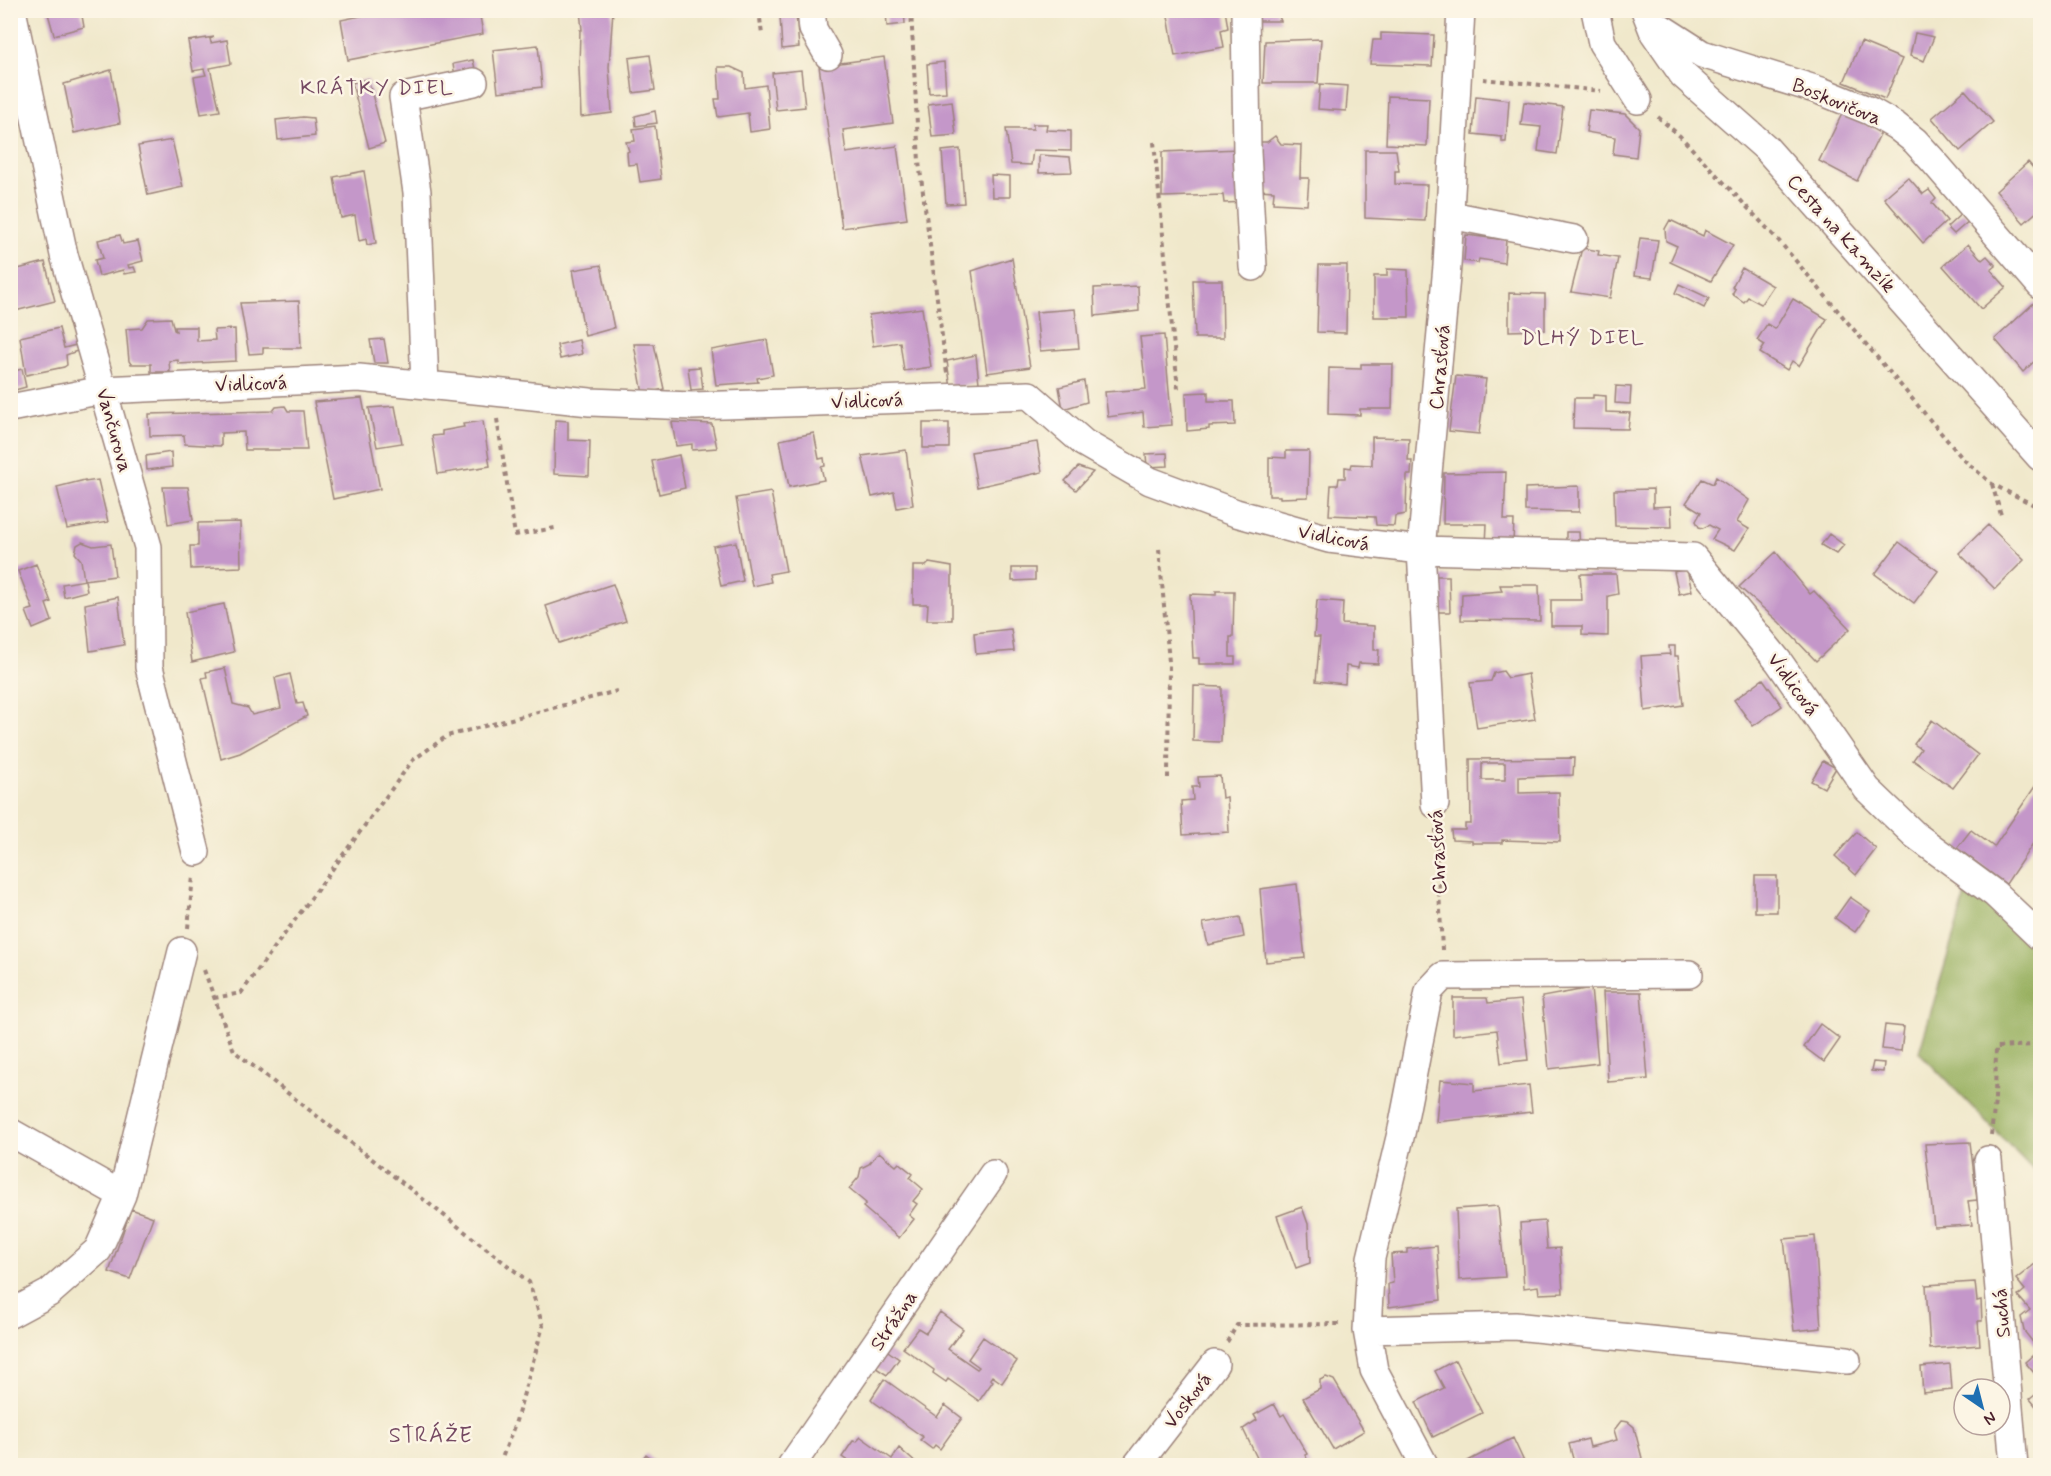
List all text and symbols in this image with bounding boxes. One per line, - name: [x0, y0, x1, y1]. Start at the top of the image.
- street label: Boskovičova: [1788, 72, 1885, 133]
- district label: KRÁTKY DIEL: [300, 74, 454, 102]
- street label: Cesta na Kamzík: [1780, 169, 1901, 299]
- street label: Chrasťová: [1423, 323, 1458, 411]
- district label: DLHÝ DIEL: [1521, 324, 1645, 352]
- street label: Vidlicová: [214, 370, 288, 399]
- street label: Vančurova: [89, 385, 138, 476]
- street label: Vidlicová: [830, 387, 904, 416]
- street label: Vidlicová: [1296, 518, 1372, 559]
- street label: Vidlicová: [1761, 648, 1825, 722]
- street label: Chrasťová: [1423, 808, 1454, 895]
- street label: Strážna: [864, 1285, 924, 1356]
- street label: Suchá: [1987, 1287, 2018, 1339]
- street label: Vosková: [1158, 1367, 1219, 1435]
- north arrow: [1952, 1377, 2012, 1437]
- text: N: [1979, 1406, 2000, 1430]
- district label: STRÁŽE: [389, 1421, 473, 1450]

